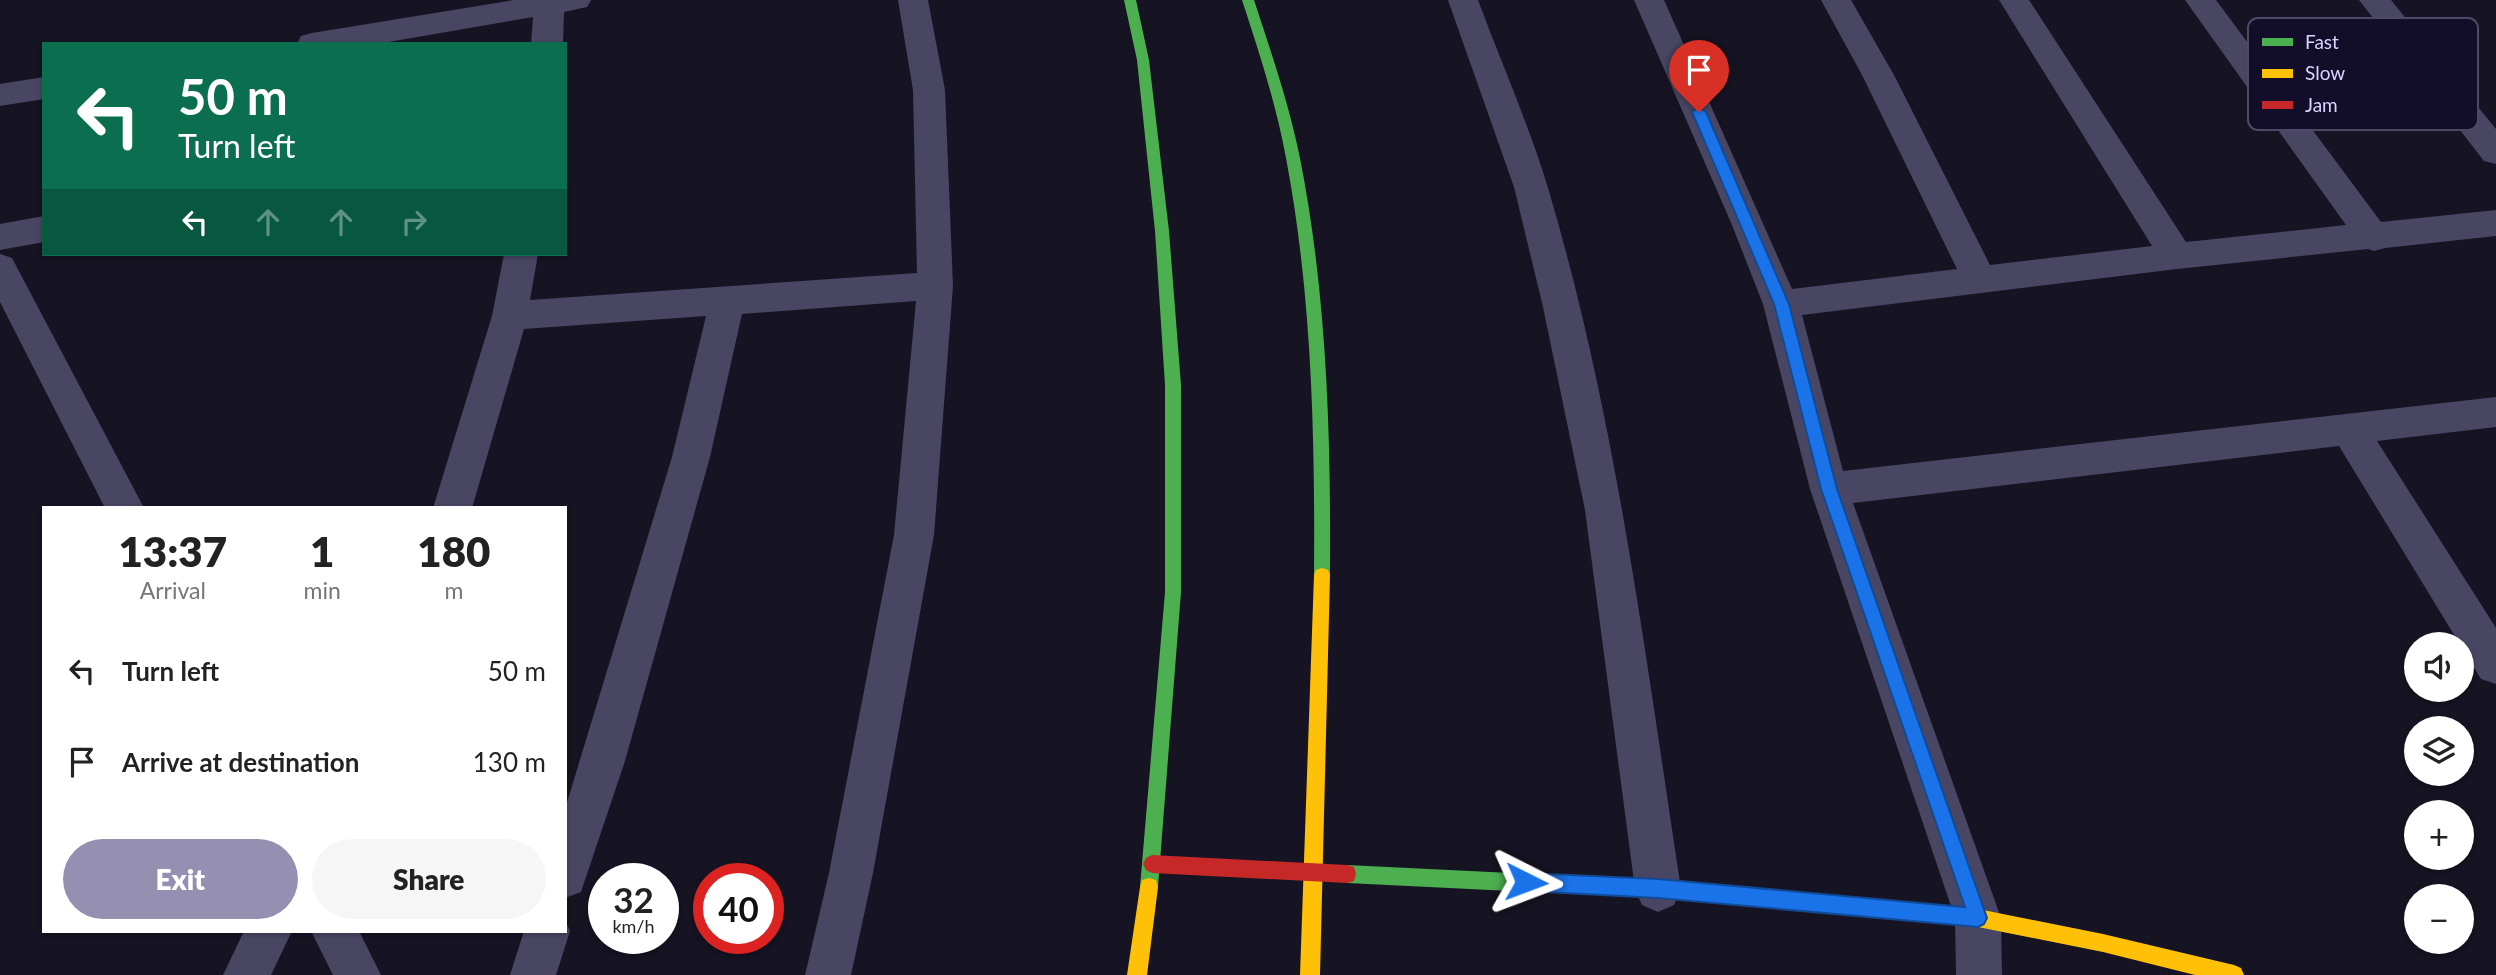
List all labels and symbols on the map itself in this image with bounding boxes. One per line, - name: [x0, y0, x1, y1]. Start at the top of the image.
- legend: [2248, 18, 2478, 130]
- text: Fast: [2305, 30, 2339, 53]
- pin: [1669, 40, 1729, 112]
- text: Slow: [2305, 61, 2345, 84]
- text: Jam: [2305, 93, 2338, 116]
- position arrow: [1489, 845, 1563, 919]
- speed limit sign: 40: [693, 863, 784, 954]

